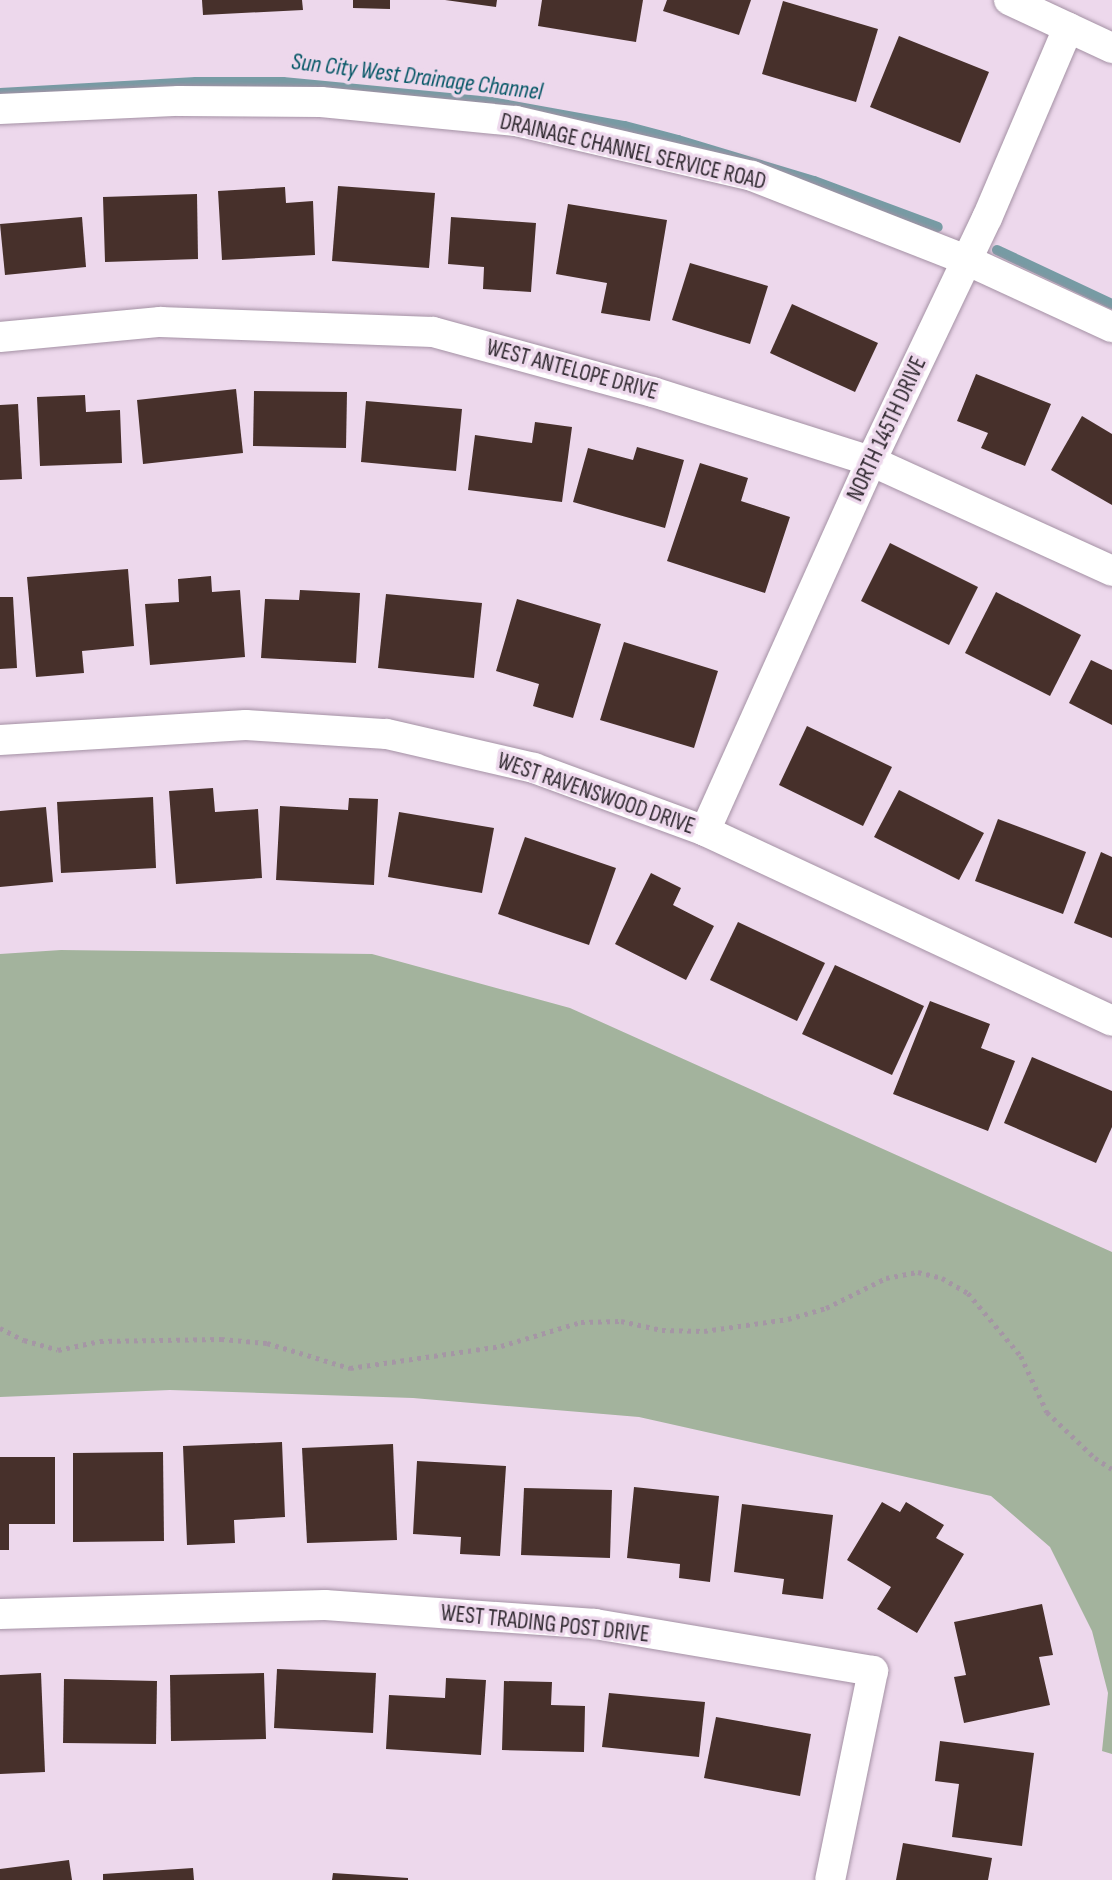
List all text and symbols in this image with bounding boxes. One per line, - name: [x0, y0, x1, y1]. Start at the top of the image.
- water label: Sun City West Drainage Channel: [290, 47, 544, 107]
- street label: DRAINAGE CHANNEL SERVICE ROAD: [497, 108, 769, 196]
- street label: WEST ANTELOPE DRIVE: [483, 334, 661, 406]
- street label: NORTH 145TH DRIVE: [842, 352, 932, 506]
- street label: WEST RAVENSWOOD DRIVE: [494, 747, 698, 841]
- street label: WEST TRADING POST DRIVE: [439, 1599, 651, 1649]

